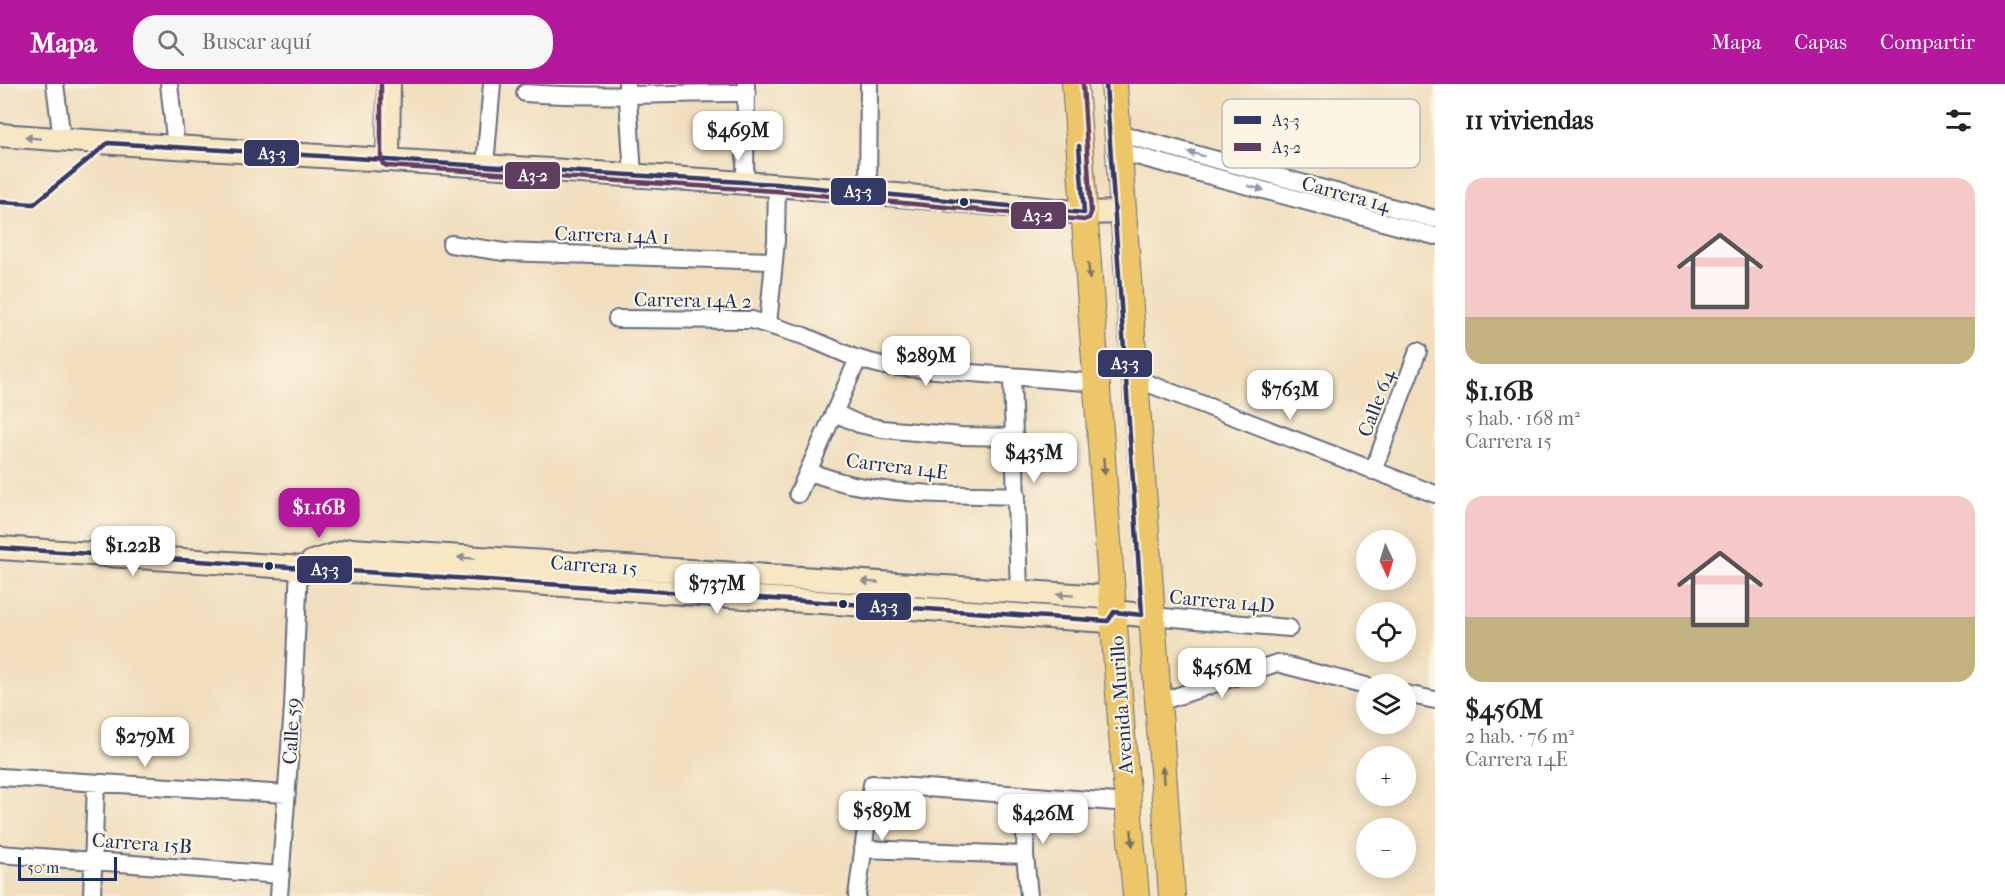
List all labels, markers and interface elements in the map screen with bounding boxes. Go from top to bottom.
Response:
search box [133,15,553,69]
text: Mapa [30,26,97,59]
icon: search [154,26,187,59]
text: Buscar aquí [202,29,311,55]
text: Mapa [1711,30,1761,54]
text: Capas [1794,30,1847,54]
text: Compartir [1880,30,1975,54]
legend [1222,99,1420,168]
icon: filters [1942,104,1975,137]
text: 11 viviendas [1465,105,1594,136]
pin: $469M [696,111,780,162]
text: A3-3 [1271,111,1300,130]
text: $469M [707,119,769,142]
one-way arrow [24,133,43,142]
text: A3-2 [1271,138,1301,157]
line badge: A3-3 [243,139,300,167]
text: A3-3 [257,144,286,164]
one-way arrow [1187,149,1205,158]
line badge: A3-2 [504,161,561,190]
text: A3-2 [517,166,548,186]
street label: Carrera 14 [1299,172,1394,218]
line badge: A3-3 [830,177,887,206]
text: A3-3 [843,182,872,202]
one-way arrow [1247,184,1265,193]
unlabelled marker [958,196,970,208]
line badge: A3-2 [1010,201,1067,230]
text: A3-2 [1022,206,1053,226]
icon: home [1666,217,1774,325]
street label: Carrera 14A 1 [554,222,670,249]
one-way arrow [1085,262,1094,281]
street label: Carrera 14A 2 [634,288,752,313]
pin: $289M [884,336,968,387]
text: $289M [896,344,956,367]
line badge: A3-3 [1097,349,1153,378]
text: A3-3 [1110,354,1139,374]
street label: Calle 64 [1353,365,1400,440]
pin: $763M [1248,370,1332,421]
text: $1.16B [1465,376,1534,407]
text: $763M [1261,378,1319,401]
text: 5 hab. · 168 m² [1465,407,1580,430]
text: Carrera 15 [1465,430,1552,453]
pin: $435M [992,433,1076,484]
text: $435M [1005,441,1063,464]
street label: Carrera 14E [845,449,949,484]
one-way arrow [1099,456,1108,475]
pin: $1.16B [270,488,368,539]
text: $1.16B [293,496,345,519]
pin: $1.22B [84,526,182,577]
north arrow [1356,530,1416,590]
map controls [1356,530,1416,878]
text: $1.22B [105,534,161,557]
icon: home [1666,535,1774,643]
street label: Carrera 15 [550,551,638,580]
one-way arrow [456,553,475,562]
line badge: A3-3 [296,555,353,584]
unlabelled marker [263,560,275,572]
text: A3-3 [310,560,339,580]
pin: $737M [675,564,759,615]
text: $737M [689,572,745,595]
one-way arrow [861,578,880,587]
street label: Carrera 14D [1168,585,1276,618]
one-way arrow [1055,590,1074,599]
line badge: A3-3 [855,592,912,621]
text: A3-3 [869,597,898,617]
unlabelled marker [837,598,849,610]
button: locate [1356,602,1416,662]
street label: Avenida Murillo [1105,635,1138,776]
pin: $456M [1180,648,1264,699]
text: $456M [1192,656,1252,679]
button: layers [1356,674,1416,734]
text: $456M [1465,694,1543,725]
street label: Calle 59 [278,697,305,765]
pin: $279M [103,717,187,768]
text: $279M [115,725,175,748]
text: 2 hab. · 76 m² [1465,725,1574,748]
button: + [1356,746,1416,806]
text: Carrera 14E [1465,748,1568,771]
one-way arrow [1158,765,1167,784]
pin: $589M [840,791,924,842]
pin: $426M [1001,794,1085,845]
text: $589M [853,799,911,822]
text: $426M [1012,802,1074,825]
button: − [1356,818,1416,878]
one-way arrow [1127,828,1137,847]
street label: Carrera 15B [91,829,193,858]
scale bar [18,854,117,882]
text: 50 m [27,858,59,877]

